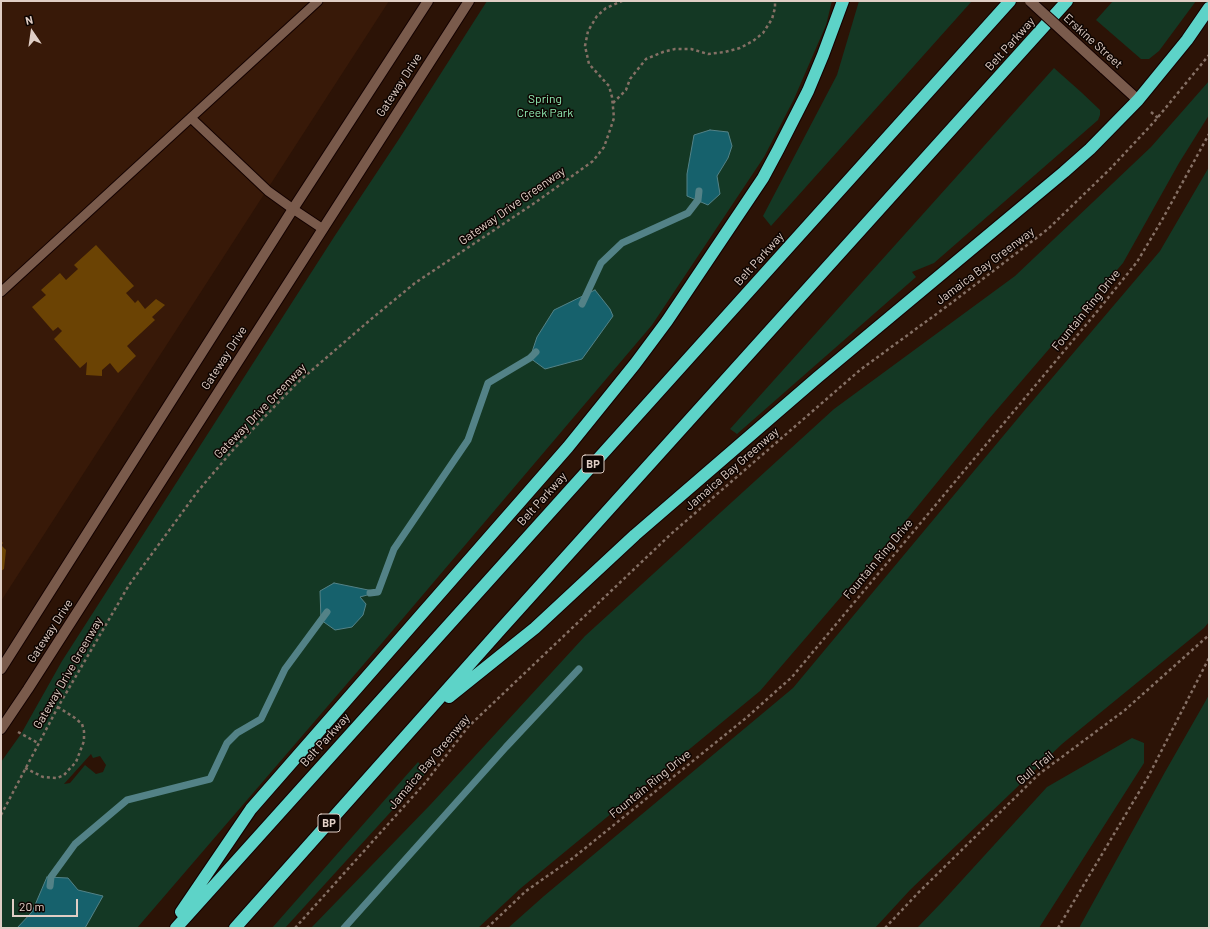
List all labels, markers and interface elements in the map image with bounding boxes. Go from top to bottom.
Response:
street label: Erskine Street [1061,11,1125,71]
north arrow [12,12,52,52]
text: N [24,13,34,27]
street label: Belt Parkway [982,14,1038,74]
street label: Gateway Drive [373,50,425,120]
park label: Spring Creek Park [517,92,573,120]
street label: Gateway Drive Greenway [456,164,568,248]
street label: Jamaica Bay Greenway [933,224,1037,308]
street label: Belt Parkway [731,229,787,289]
street label: Fountain Ring Drive [1049,266,1123,354]
street label: Gateway Drive [198,323,250,393]
street label: Gateway Drive Greenway [211,361,309,461]
street label: Jamaica Bay Greenway [682,424,782,514]
road number: BP [582,455,604,473]
street label: Belt Parkway [514,469,570,529]
street label: Fountain Ring Drive [840,516,916,602]
street label: Gateway Drive [24,596,76,666]
street label: Gateway Drive Greenway [30,615,106,731]
street label: Belt Parkway [297,710,353,770]
street label: Jamaica Bay Greenway [385,712,473,812]
street label: Fountain Ring Drive [606,747,694,821]
street label: Gull Trail [1013,748,1057,788]
road number: BP [318,814,340,832]
scale bar [14,891,80,917]
text: 20 m [19,899,45,913]

